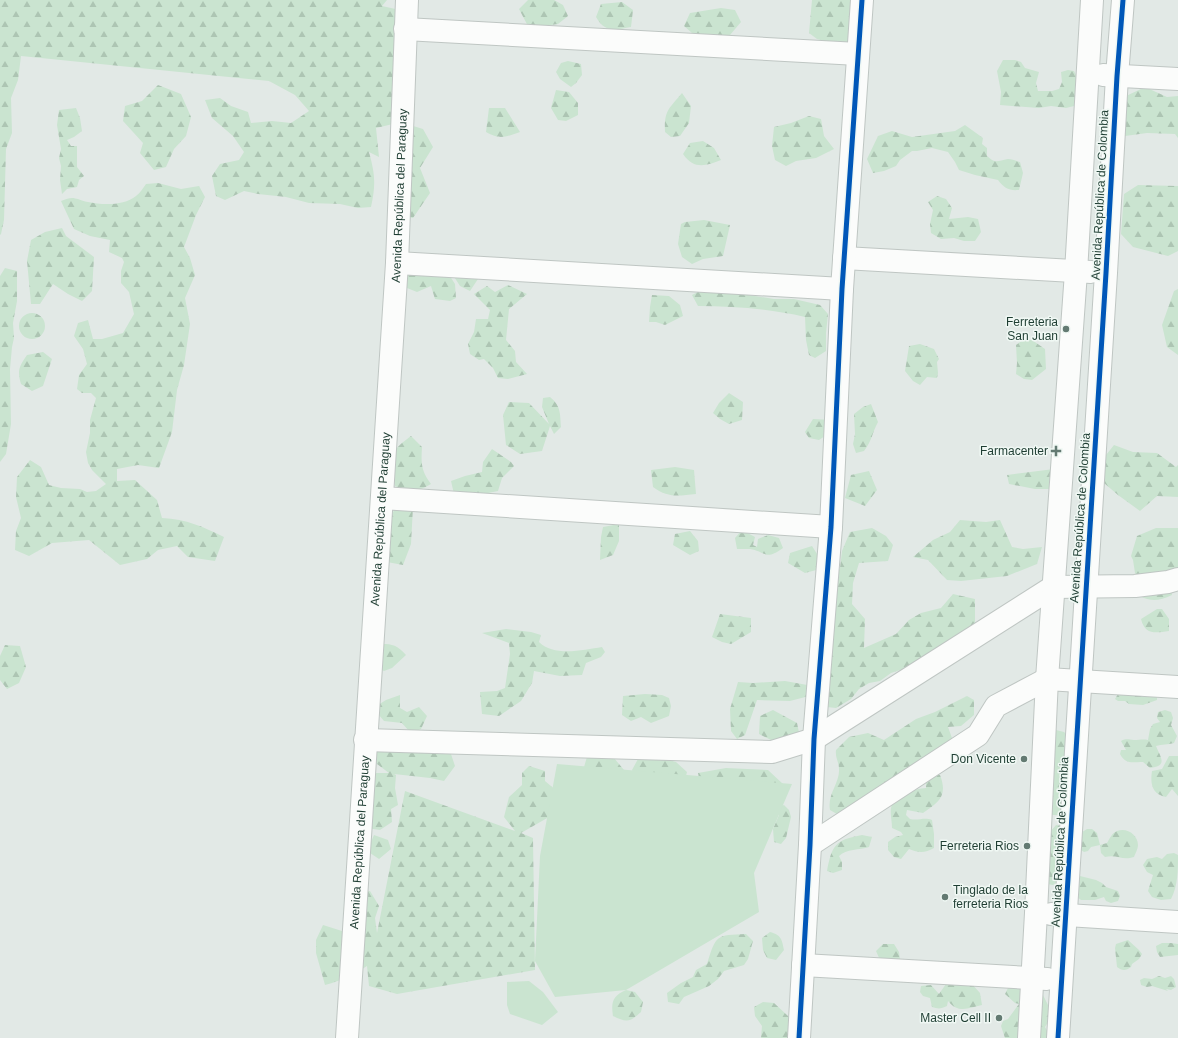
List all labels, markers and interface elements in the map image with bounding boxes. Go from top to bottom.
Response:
street label: Avenida República del Paraguay [389,108,410,283]
street label: Avenida República de Colombia [1089,109,1111,281]
place label: Ferreteria San Juan [1006,315,1058,343]
marker: Ferreteria San Juan [1061,324,1071,334]
street label: Avenida República del Paraguay [368,432,393,606]
street label: Avenida República de Colombia [1067,432,1093,604]
place label: Farmacenter [980,444,1048,458]
marker: Farmacenter [1051,446,1061,456]
place label: Don Vicente [951,752,1016,766]
marker: Don Vicente [1019,754,1029,764]
street label: Avenida República del Paraguay [347,755,372,930]
street label: Avenida República de Colombia [1049,756,1071,928]
place label: Ferreteria Rios [940,839,1019,853]
marker: Ferreteria Rios [1022,841,1032,851]
place label: Tinglado de la ferreteria Rios [953,883,1028,911]
marker: Tinglado de la ferreteria Rios [940,892,950,902]
place label: Master Cell II [920,1011,991,1025]
marker: Master Cell II [994,1013,1004,1023]

